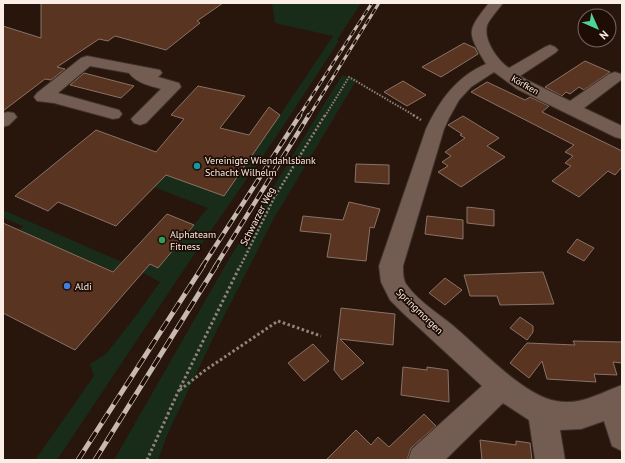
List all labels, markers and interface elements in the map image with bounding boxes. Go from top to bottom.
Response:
north arrow [577,8,617,48]
text: N [597,28,612,43]
street label: Körfken [510,73,541,97]
place label: Vereinigte Wiendahlsbank Schacht Wilhelm [204,154,316,179]
marker: Vereinigte Wiendahlsbank Schacht Wilhelm [192,161,202,171]
street label: Schwarzer Weg [237,185,278,248]
place label: Alphateam Fitness [170,228,216,253]
marker: Alphateam Fitness [157,235,167,245]
place label: Aldi [75,280,92,293]
marker: Aldi [62,281,72,291]
street label: Springmorgen [393,286,446,337]

